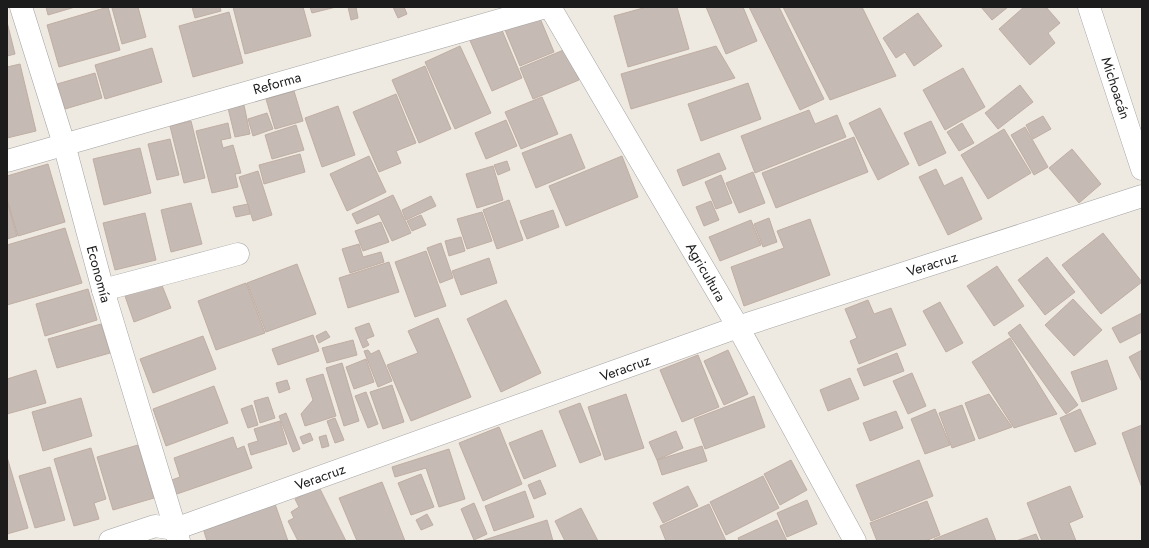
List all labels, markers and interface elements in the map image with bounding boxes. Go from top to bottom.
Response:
street label: Michoacán [1097,54,1135,122]
street label: Reforma [251,67,303,99]
street label: Agricultura [681,239,731,305]
street label: Economía [82,243,116,305]
street label: Veracruz [904,246,960,282]
street label: Veracruz [597,349,653,386]
street label: Veracruz [292,458,348,495]

